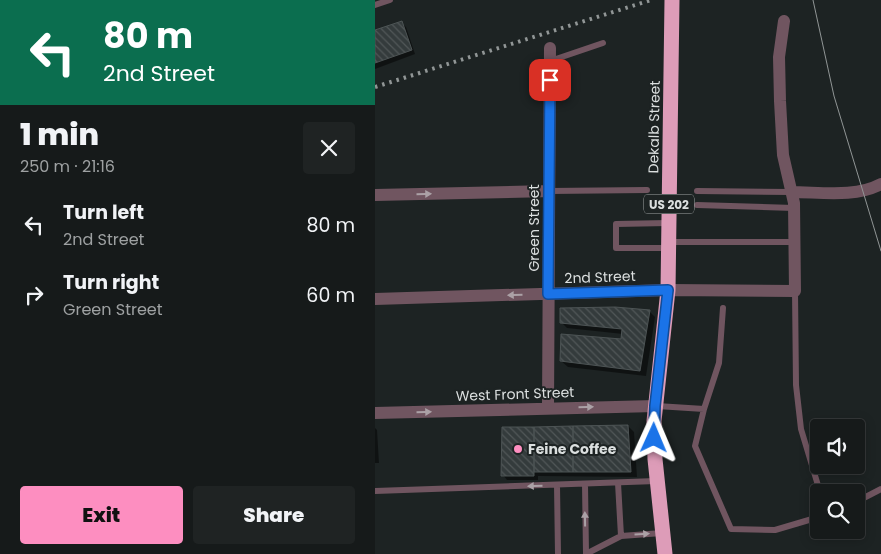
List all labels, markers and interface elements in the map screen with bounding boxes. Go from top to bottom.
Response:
text: 80 m [103,11,193,60]
icon: left [20,20,85,85]
text: 2nd Street [103,58,215,89]
pin [529,59,571,101]
icon: arrive [536,66,564,94]
street label: Dekalb Street [643,80,665,174]
text: 1 min [20,113,99,156]
button: close [303,122,355,174]
text: 250 m · 21:16 [20,155,115,178]
street label: Green Street [524,184,544,272]
one-way arrow [416,190,432,198]
road number: US 202 [644,194,694,213]
text: Turn left [63,199,144,226]
icon: left [20,211,48,239]
text: 80 m [306,212,355,239]
text: 2nd Street [63,228,144,251]
street label: 2nd Street [564,266,636,288]
text: Turn right [63,269,159,296]
icon: right [20,281,48,309]
text: 60 m [306,282,355,309]
one-way arrow [506,291,522,299]
text: Green Street [63,298,163,321]
street label: West Front Street [455,382,575,406]
one-way arrow [578,403,594,411]
one-way arrow [416,407,432,415]
position arrow [627,411,679,463]
map controls [810,419,865,539]
button: sound [810,419,865,474]
place label: Feine Coffee [528,439,617,459]
marker: Feine Coffee [512,443,524,455]
one-way arrow [526,482,542,490]
button: search [810,484,865,539]
button: Exit [20,486,183,544]
button: Share [193,486,355,544]
one-way arrow [581,511,589,527]
one-way arrow [634,530,650,538]

